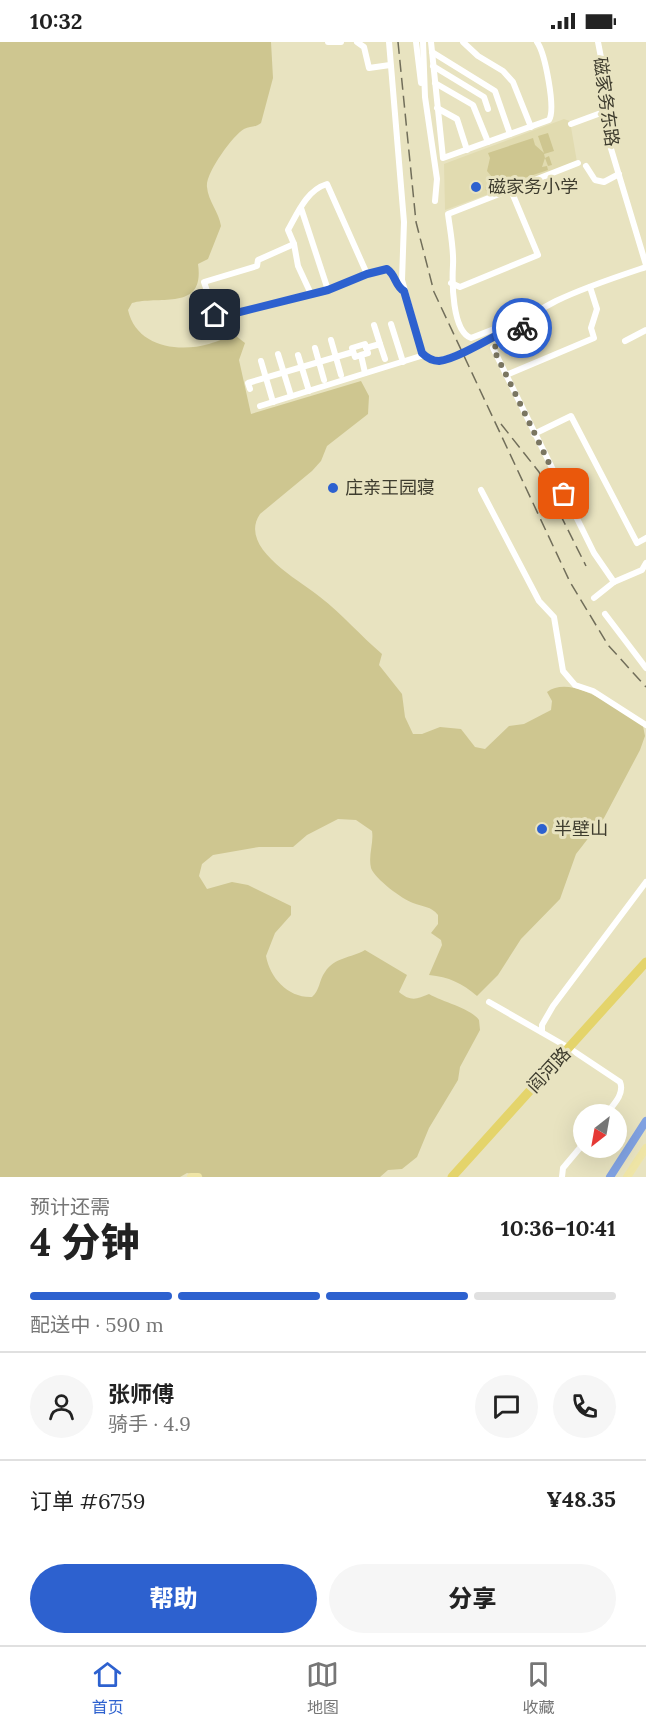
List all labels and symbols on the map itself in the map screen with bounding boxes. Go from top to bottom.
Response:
street label: 磁家务东路 [589,56,624,148]
place label: 磁家务小学 [488,175,578,198]
marker: 磁家务小学 [469,180,483,194]
pin [189,289,240,340]
courier [492,298,552,358]
pin [538,468,589,519]
place label: 庄亲王园寝 [345,476,435,499]
marker: 庄亲王园寝 [326,481,340,495]
place label: 半壁山 [554,817,608,840]
marker: 半壁山 [535,822,549,836]
street label: 阎河路 [522,1042,575,1097]
north arrow [573,1104,627,1158]

